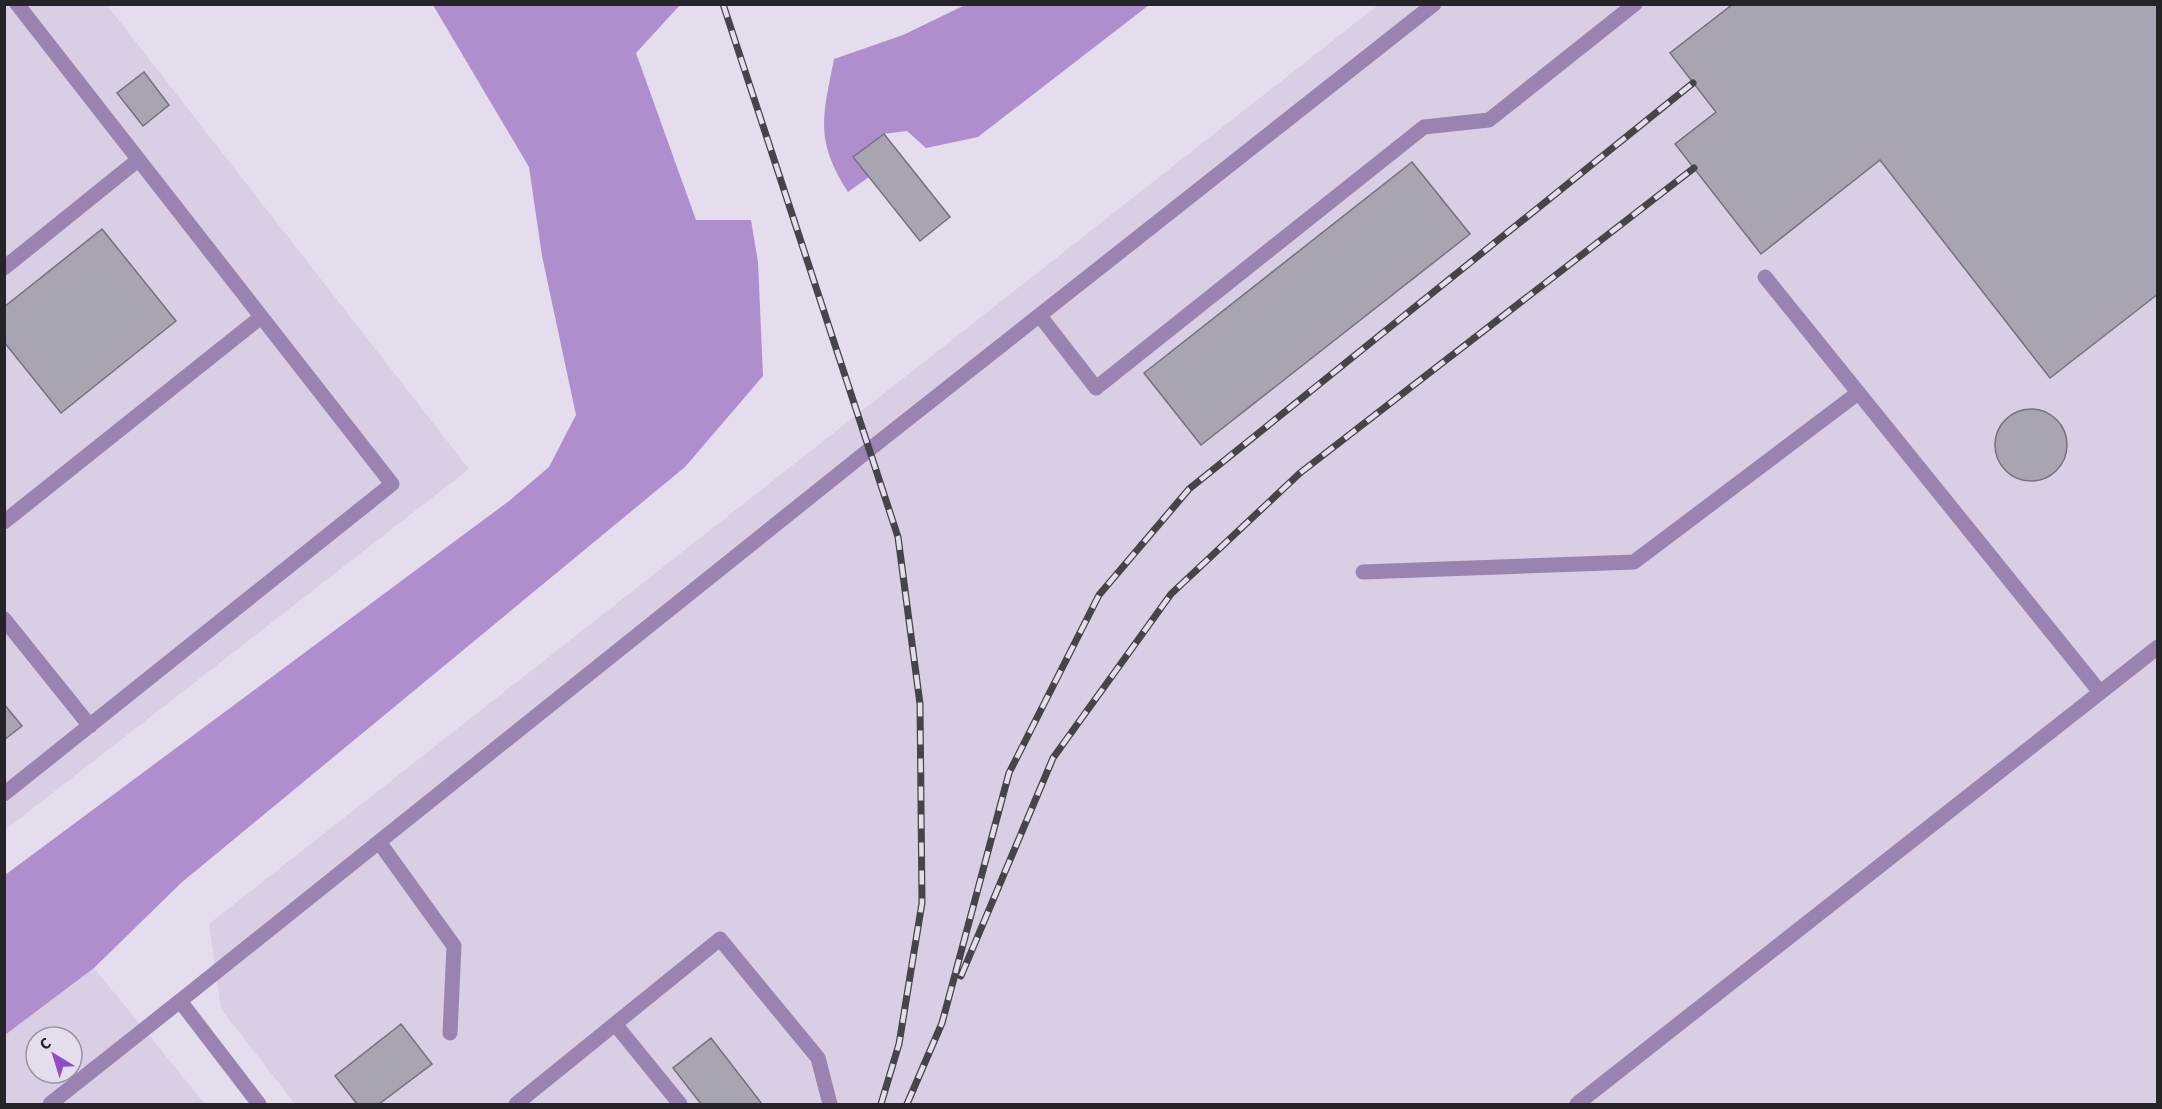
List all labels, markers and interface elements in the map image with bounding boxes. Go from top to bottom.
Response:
north arrow [24,1025,84,1085]
text: С [35,1032,56,1056]

